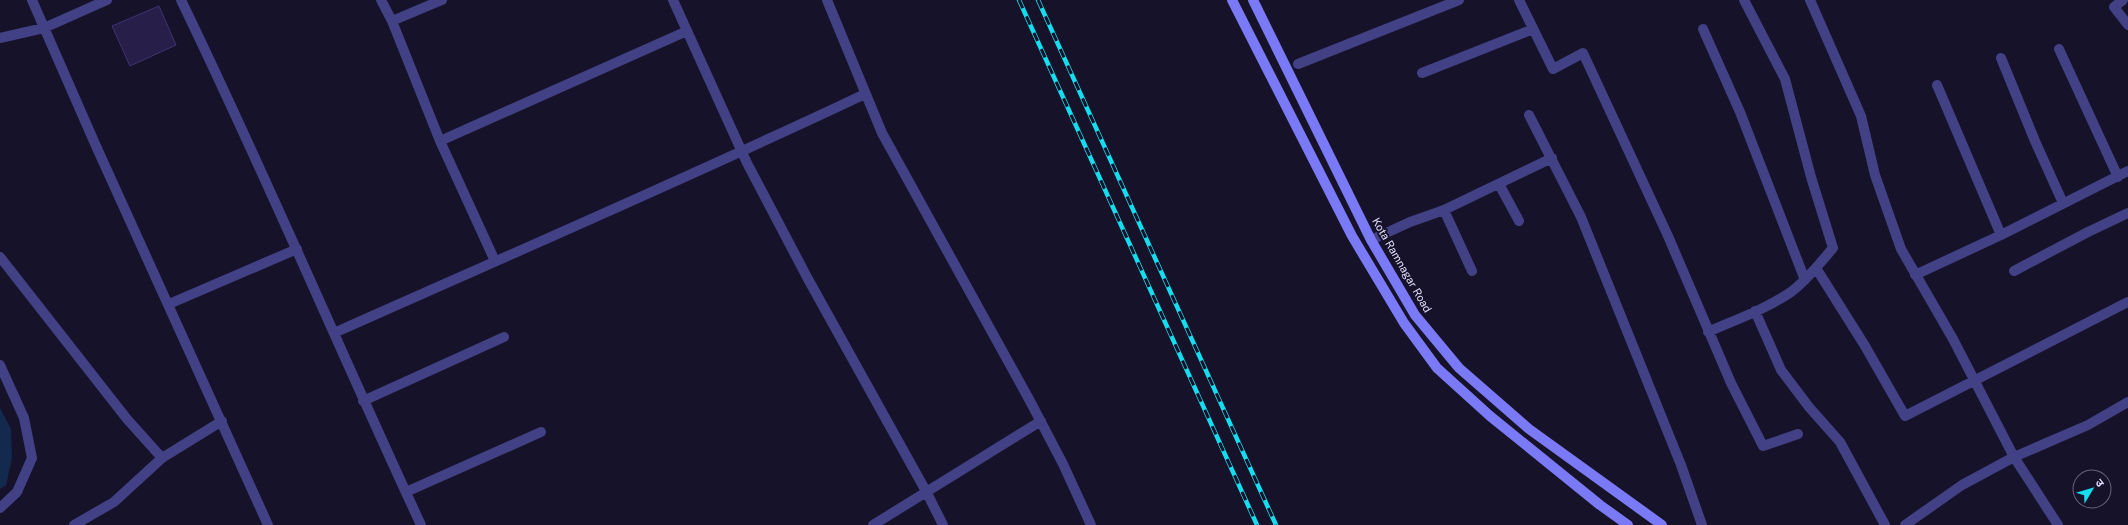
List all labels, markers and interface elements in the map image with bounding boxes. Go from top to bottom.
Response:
street label: Kota Ramnagar Road [1370,216,1434,314]
north arrow [2072,469,2112,509]
text: उ [2093,477,2107,490]

